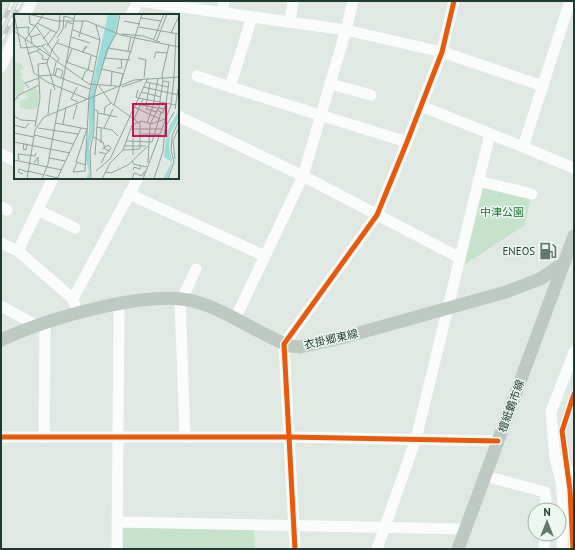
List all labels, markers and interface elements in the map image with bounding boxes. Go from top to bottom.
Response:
inset map [14,14,179,179]
park label: 中津公園 [480,205,524,219]
fuel station icon: ENEOS [538,241,558,261]
place label: ENEOS [502,244,535,258]
street label: 衣掛郷東線 [303,326,359,352]
street label: 檀紙鶴市線 [495,378,527,434]
north arrow [527,502,567,542]
text: N [543,505,551,519]

